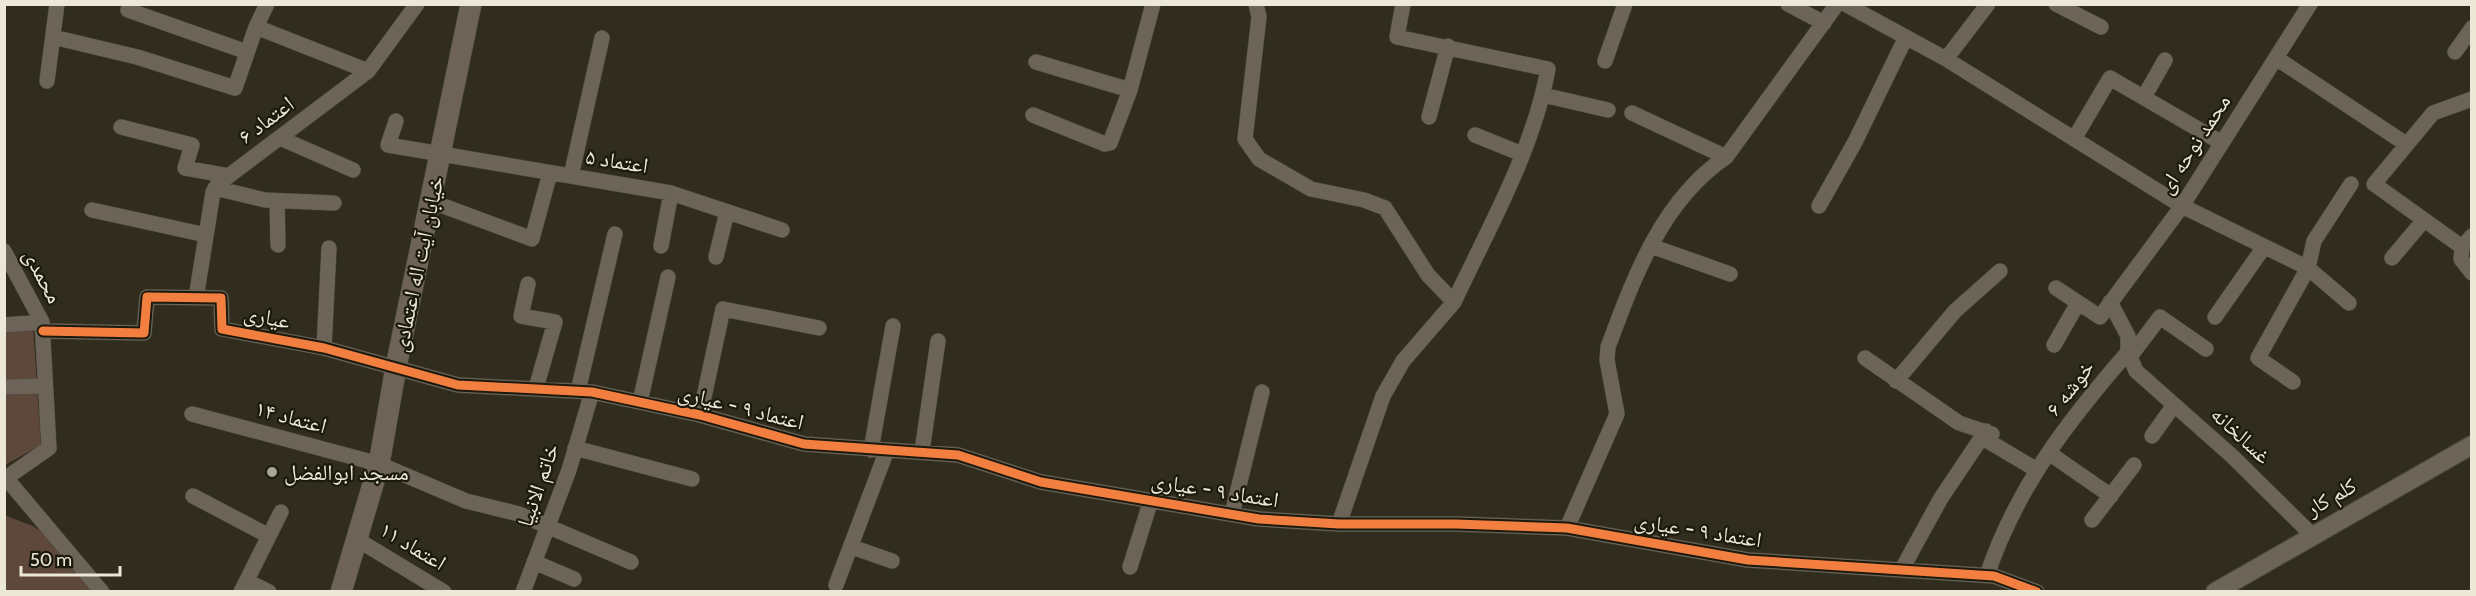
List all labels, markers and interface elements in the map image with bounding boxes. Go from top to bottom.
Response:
street label: محمد نوحه ای [2152,89,2236,199]
street label: اعتماد ۶ [233,90,299,150]
street label: اعتماد ۵ [584,143,650,179]
street label: خیابان آیت اله اعتمادی [386,174,450,354]
street label: محمدی [18,244,68,308]
street label: عیاری [242,299,292,335]
street label: خوشه ۶ [2040,355,2100,421]
street label: اعتماد ۹ - عیاری [675,378,807,436]
street label: اعتماد ۱۴ [252,395,330,439]
street label: غسالخانه [2205,401,2277,469]
street label: خاتم الانبیا [511,440,566,531]
place label: مسجد ابوالفضل [284,459,409,486]
marker: مسجد ابوالفضل [265,465,279,479]
street label: اعتماد ۹ - عیاری [1149,467,1281,513]
street label: کلم کار [2300,472,2362,524]
street label: اعتماد ۹ - عیاری [1632,507,1764,553]
street label: اعتماد ۱۱ [375,516,451,576]
scale bar [21,539,120,577]
text: 50 m [30,549,72,571]

